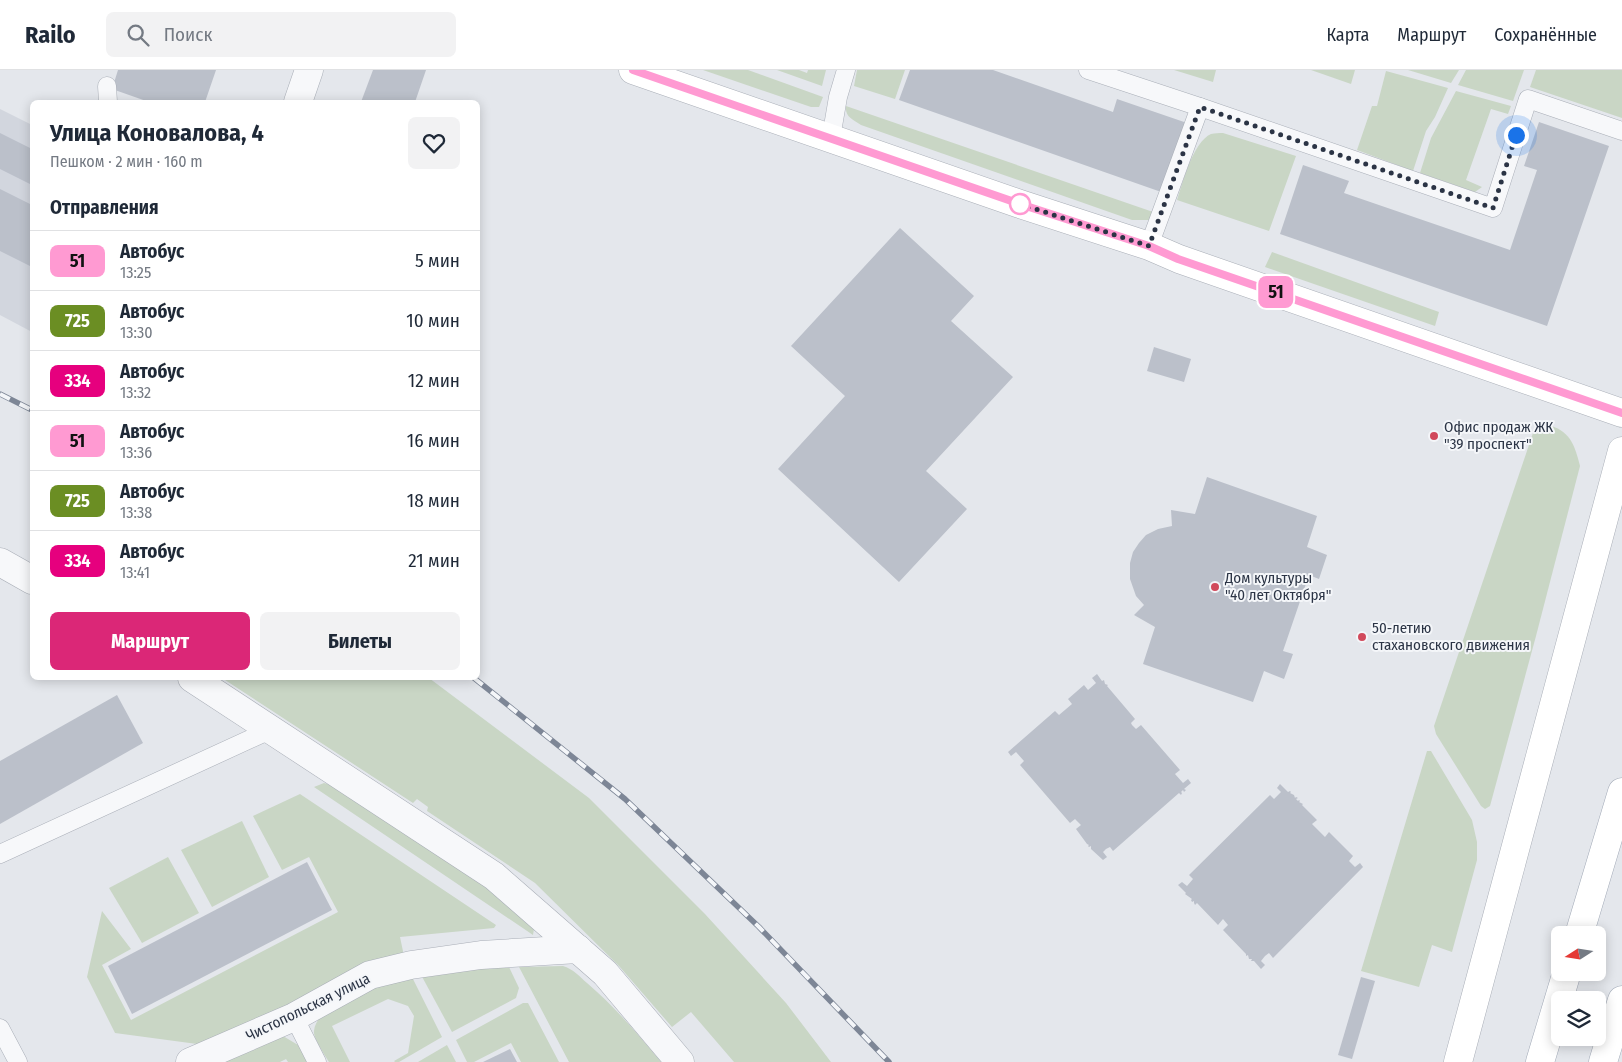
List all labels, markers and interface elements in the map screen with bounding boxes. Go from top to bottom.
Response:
search box [106,12,456,57]
text: Railo [25,21,76,49]
icon: search [124,21,152,49]
text: Поиск [164,23,212,46]
text: Карта [1326,24,1369,46]
text: Маршрут [1397,24,1466,46]
text: Сохранённые [1494,24,1597,46]
button: heart [408,117,460,169]
text: Улица Коновалова, 4 [50,119,264,147]
your location [1504,123,1529,148]
text: Пешком · 2 мин · 160 m [50,152,203,171]
unlabelled marker [1009,193,1031,215]
text: Отправления [50,196,159,219]
text: Автобус [120,240,184,263]
text: 5 мин [415,249,460,272]
text: 51 [70,250,85,272]
text: 13:25 [120,263,151,282]
line badge: 51 [1254,276,1298,308]
text: 51 [1268,281,1284,303]
text: Автобус [120,300,184,323]
text: 10 мин [406,309,460,332]
text: 725 [65,310,90,332]
text: 13:30 [120,323,153,342]
text: Автобус [120,360,184,383]
text: 12 мин [408,369,460,392]
text: 334 [64,370,91,392]
text: 13:32 [120,383,151,402]
place label: Офис продаж ЖК "39 проспект" [1444,418,1553,453]
text: Автобус [120,420,184,443]
text: 16 мин [407,429,460,452]
text: 51 [70,430,85,452]
marker: Офис продаж ЖК "39 проспект" [1428,430,1440,442]
text: 13:36 [120,443,152,462]
text: Автобус [120,480,184,503]
text: 18 мин [407,489,460,512]
text: 725 [65,490,90,512]
text: 13:38 [120,503,152,522]
text: Автобус [120,540,184,563]
text: 21 мин [408,549,460,572]
text: 334 [64,550,91,572]
text: 13:41 [120,563,150,582]
place label: Дом культуры "40 лет Октября" [1224,569,1331,604]
marker: Дом культуры "40 лет Октября" [1209,581,1221,593]
button: Маршрут [50,612,250,670]
button: Билеты [260,612,460,670]
place label: 50-летию стахановского движения [1372,619,1530,654]
marker: 50-летию стахановского движения [1356,631,1368,643]
north arrow [1551,926,1606,981]
map controls [1551,926,1606,1046]
street label: Чистопольская улица [243,969,373,1045]
button: layers [1551,991,1606,1046]

